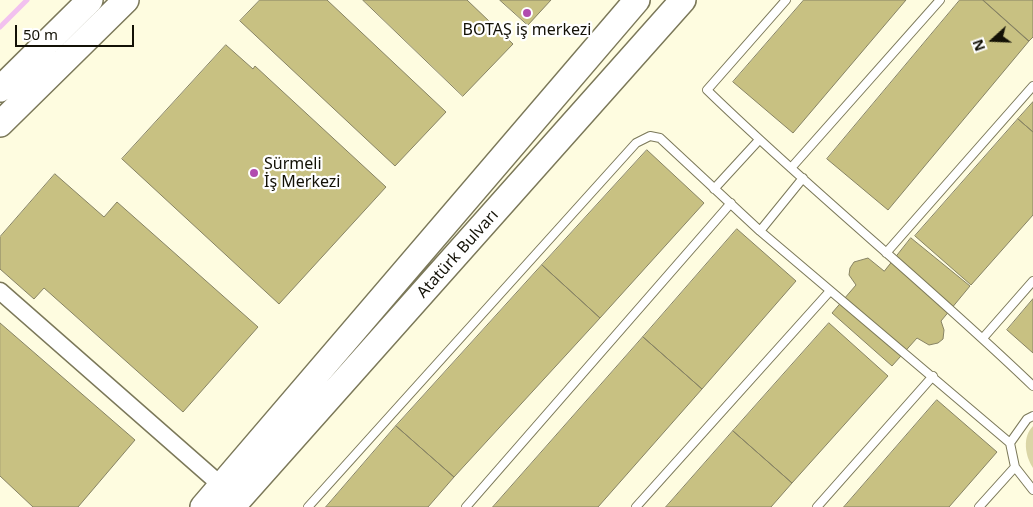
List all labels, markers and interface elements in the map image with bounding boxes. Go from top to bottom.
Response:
marker: BOTAŞ iş merkezi [521,7,533,19]
scale bar [18,15,136,47]
north arrow [968,15,1018,65]
place label: BOTAŞ iş merkezi [463,20,591,40]
text: 50 m [23,24,58,44]
text: N [968,37,989,54]
place label: Sürmeli İş Merkezi [264,154,340,192]
marker: Sürmeli İş Merkezi [248,167,260,179]
street label: Atatürk Bulvarı [413,206,503,302]

